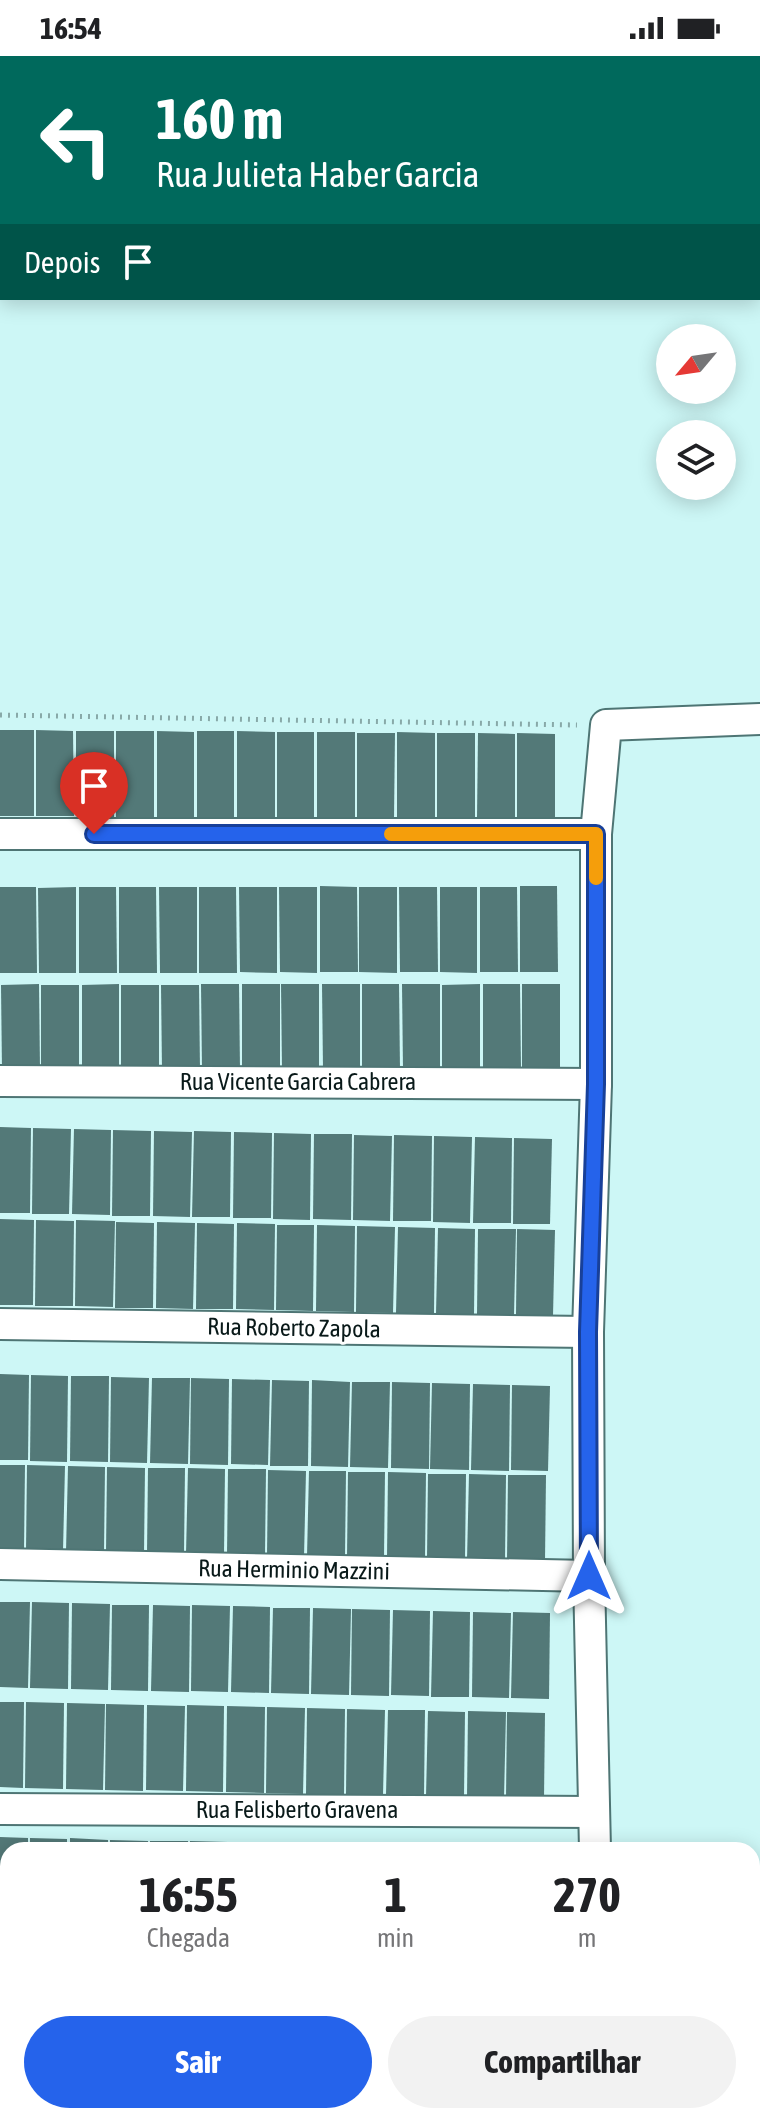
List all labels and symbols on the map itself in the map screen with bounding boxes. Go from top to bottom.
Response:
north arrow [656,324,736,404]
pin [60,752,128,834]
street label: Rua Vicente Garcia Cabrera [180,1068,416,1095]
street label: Rua Roberto Zapola [207,1312,381,1343]
position arrow [547,1534,631,1618]
street label: Rua Herminio Mazzini [198,1554,390,1585]
street label: Rua Felisberto Gravena [196,1796,398,1823]

